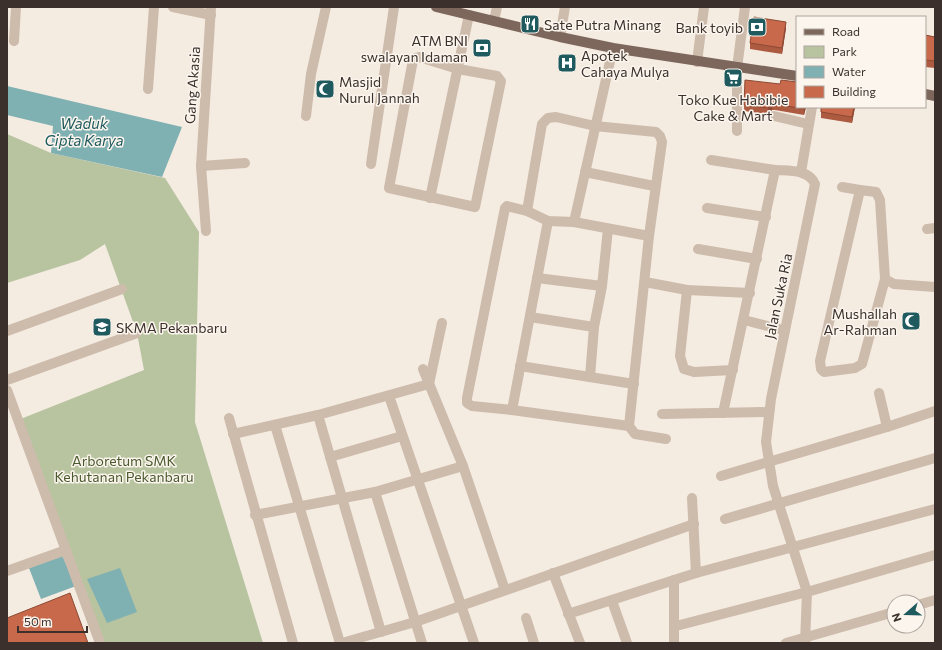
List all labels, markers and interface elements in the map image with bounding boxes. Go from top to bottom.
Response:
restaurant icon: Sate Putra Minang [519,13,541,35]
place label: Sate Putra Minang [544,16,661,33]
bank icon: Bank toyib [746,16,768,38]
legend [796,16,926,108]
place label: Bank toyib [675,19,743,36]
text: Road [832,24,860,38]
place label: ATM BNI swalayan Idaman [361,32,468,65]
bank icon: ATM BNI swalayan Idaman [471,37,493,59]
text: Park [832,44,858,58]
street label: Gang Akasia [181,46,203,124]
place label: Apotek Cahaya Mulya [581,47,669,80]
hospital icon: Apotek Cahaya Mulya [556,52,578,74]
text: Water [832,64,866,78]
supermarket icon: Toko Kue Habibie Cake & Mart [722,67,744,89]
place label: Masjid Nurul Jannah [339,73,420,106]
mosque icon: Masjid Nurul Jannah [314,78,336,100]
text: Building [832,84,876,98]
place label: Toko Kue Habibie Cake & Mart [678,91,788,124]
water label: Waduk Cipta Karya [45,114,124,149]
street label: Jalan Suka Ria [761,252,795,340]
place label: Mushallah Ar-Rahman [824,305,897,338]
mosque icon: Mushallah Ar-Rahman [900,310,922,332]
school or university icon: SKMA Pekanbaru [91,316,113,338]
place label: SKMA Pekanbaru [116,319,227,336]
park label: Arboretum SMK Kehutanan Pekanbaru [54,452,194,485]
north arrow [886,594,926,634]
scale bar [18,608,87,634]
text: N [889,611,904,624]
text: 50 m [24,614,52,628]

